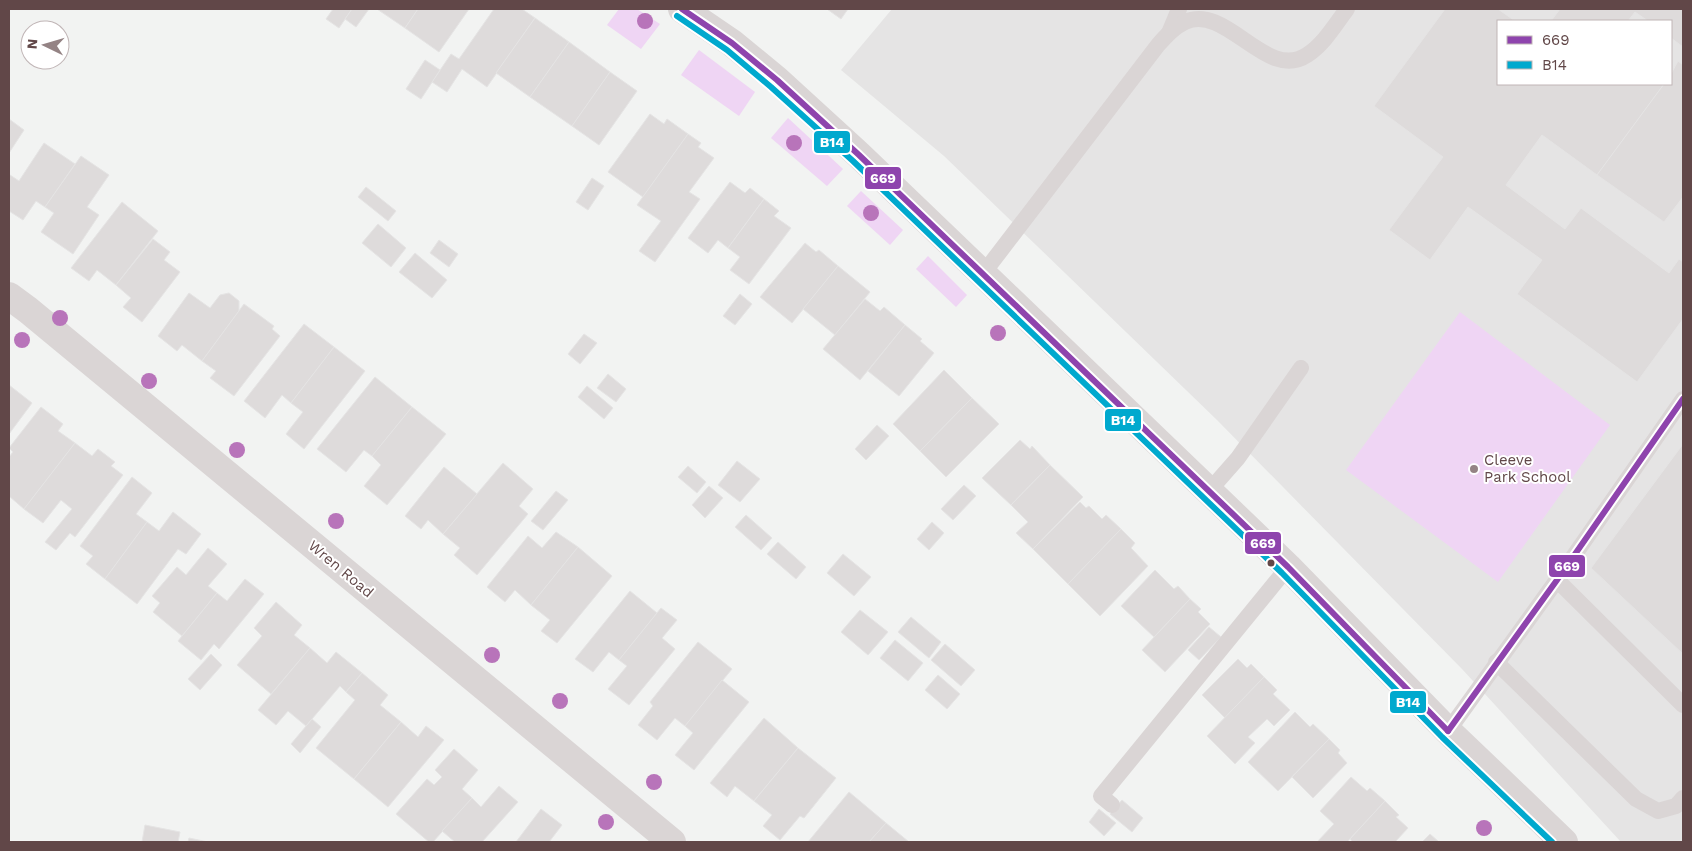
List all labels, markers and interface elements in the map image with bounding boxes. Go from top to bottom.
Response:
north arrow [20,20,70,70]
legend [1497,20,1672,85]
text: 669 [1542,31,1570,49]
text: N [24,38,40,50]
text: B14 [1542,56,1567,74]
line badge: B14 [813,130,851,154]
text: B14 [820,134,844,150]
line badge: 669 [864,166,902,190]
text: 669 [870,170,896,186]
line badge: B14 [1104,408,1142,432]
text: B14 [1111,412,1135,428]
place label: Cleeve Park School [1484,451,1571,486]
marker: Cleeve Park School [1468,463,1480,475]
line badge: 669 [1244,531,1282,555]
text: 669 [1250,535,1276,551]
street label: Wren Road [305,537,377,601]
line badge: 669 [1548,554,1586,578]
unlabelled marker [1266,558,1276,568]
text: 669 [1554,558,1580,574]
line badge: B14 [1389,690,1427,714]
text: B14 [1396,694,1420,710]

